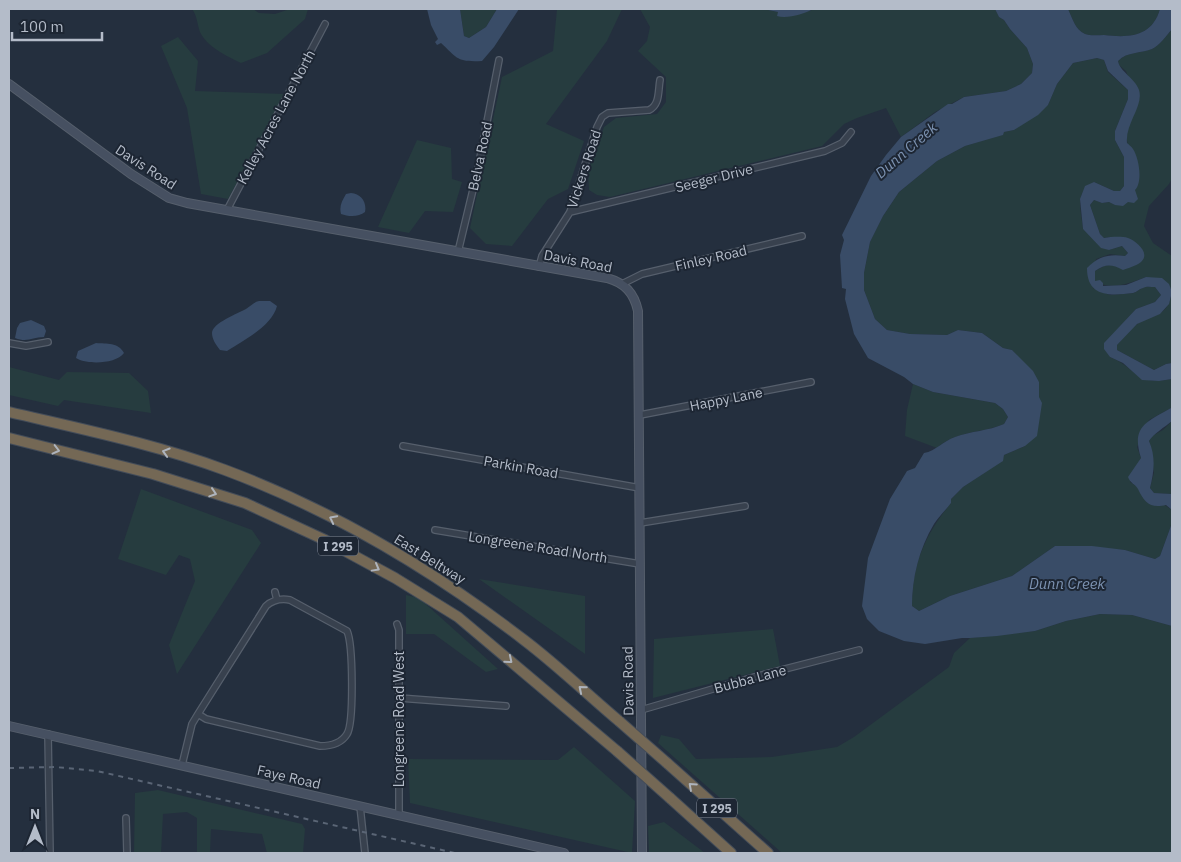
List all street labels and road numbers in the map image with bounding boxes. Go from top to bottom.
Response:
street label: Kelley Acres Lane North [233,47,319,187]
street label: Belva Road [464,120,496,192]
street label: Vickers Road [563,128,605,210]
street label: Davis Road [112,141,180,193]
street label: Seeger Drive [673,160,755,196]
street label: Finley Road [673,241,749,275]
street label: Davis Road [542,246,614,276]
street label: Happy Lane [688,383,764,415]
street label: Parkin Road [482,452,560,482]
street label: Longreene Road North [467,527,609,567]
street label: East Beltway [391,530,469,588]
road number: I 295 [318,536,358,556]
street label: Davis Road [618,646,638,716]
street label: Longreene Road West [390,651,408,787]
street label: Bubba Lane [712,661,788,697]
street label: Faye Road [255,761,323,793]
road number: I 295 [697,798,737,818]

